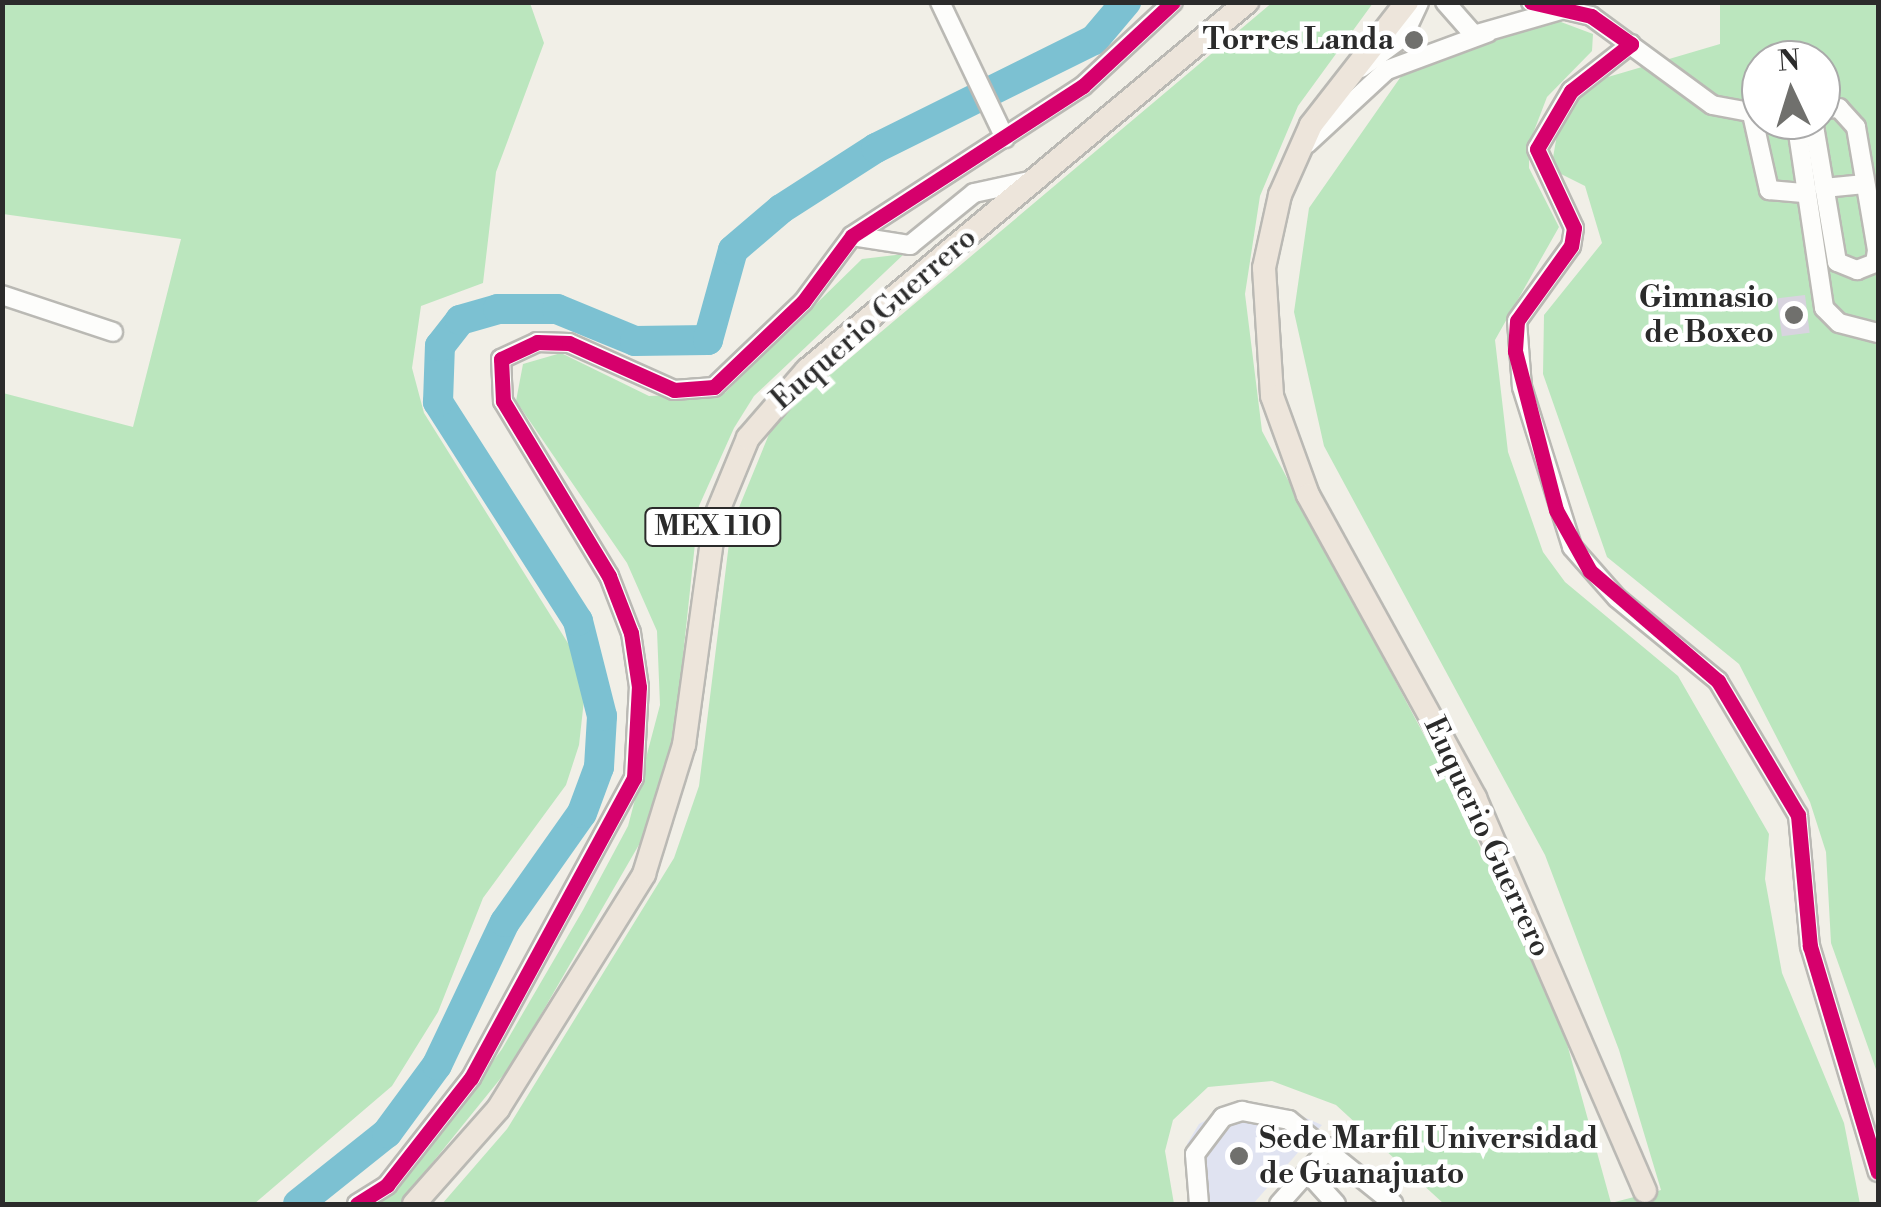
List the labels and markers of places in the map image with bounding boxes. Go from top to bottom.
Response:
place label: Torres Landa [1203,22,1394,58]
marker: Torres Landa [1403,29,1425,51]
place label: Gimnasio de Boxeo [1639,280,1774,350]
marker: Gimnasio de Boxeo [1783,304,1805,326]
place label: Sede Marfil Universidad de Guanajuato [1259,1121,1598,1192]
marker: Sede Marfil Universidad de Guanajuato [1228,1145,1250,1167]

